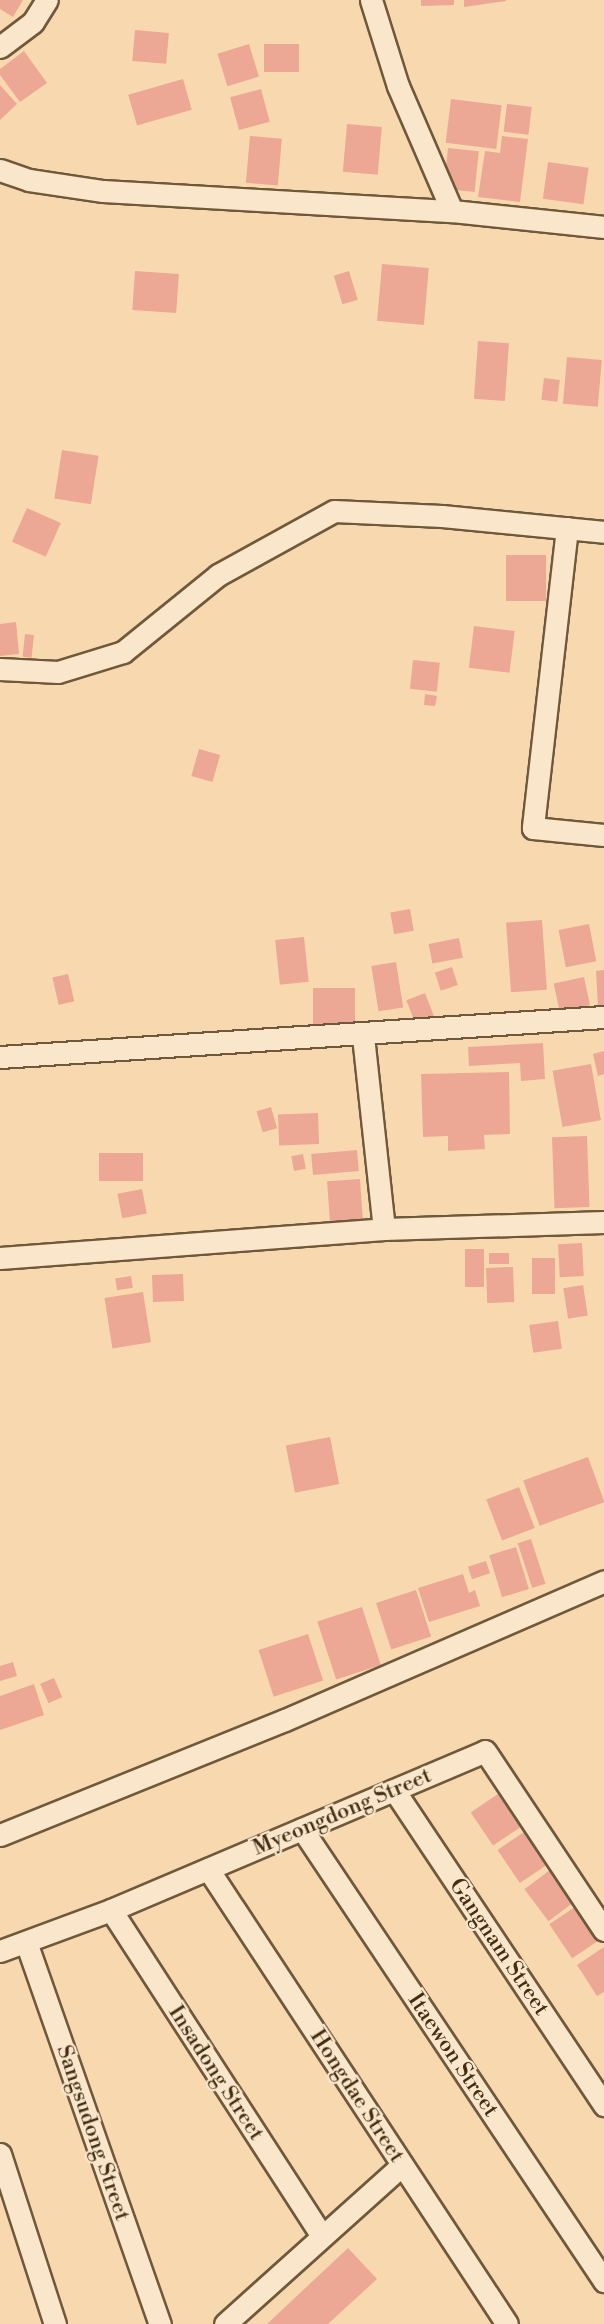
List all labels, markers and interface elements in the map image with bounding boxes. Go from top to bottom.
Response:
street label: Myeongdong Street [249,1762,435,1862]
street label: Gangnam Street [443,1873,555,2021]
street label: Itaewon Street [402,1988,504,2122]
street label: Insadong Street [162,2000,270,2146]
street label: Hongdae Street [304,2024,410,2168]
street label: Sangsudong Street [51,2042,135,2224]

